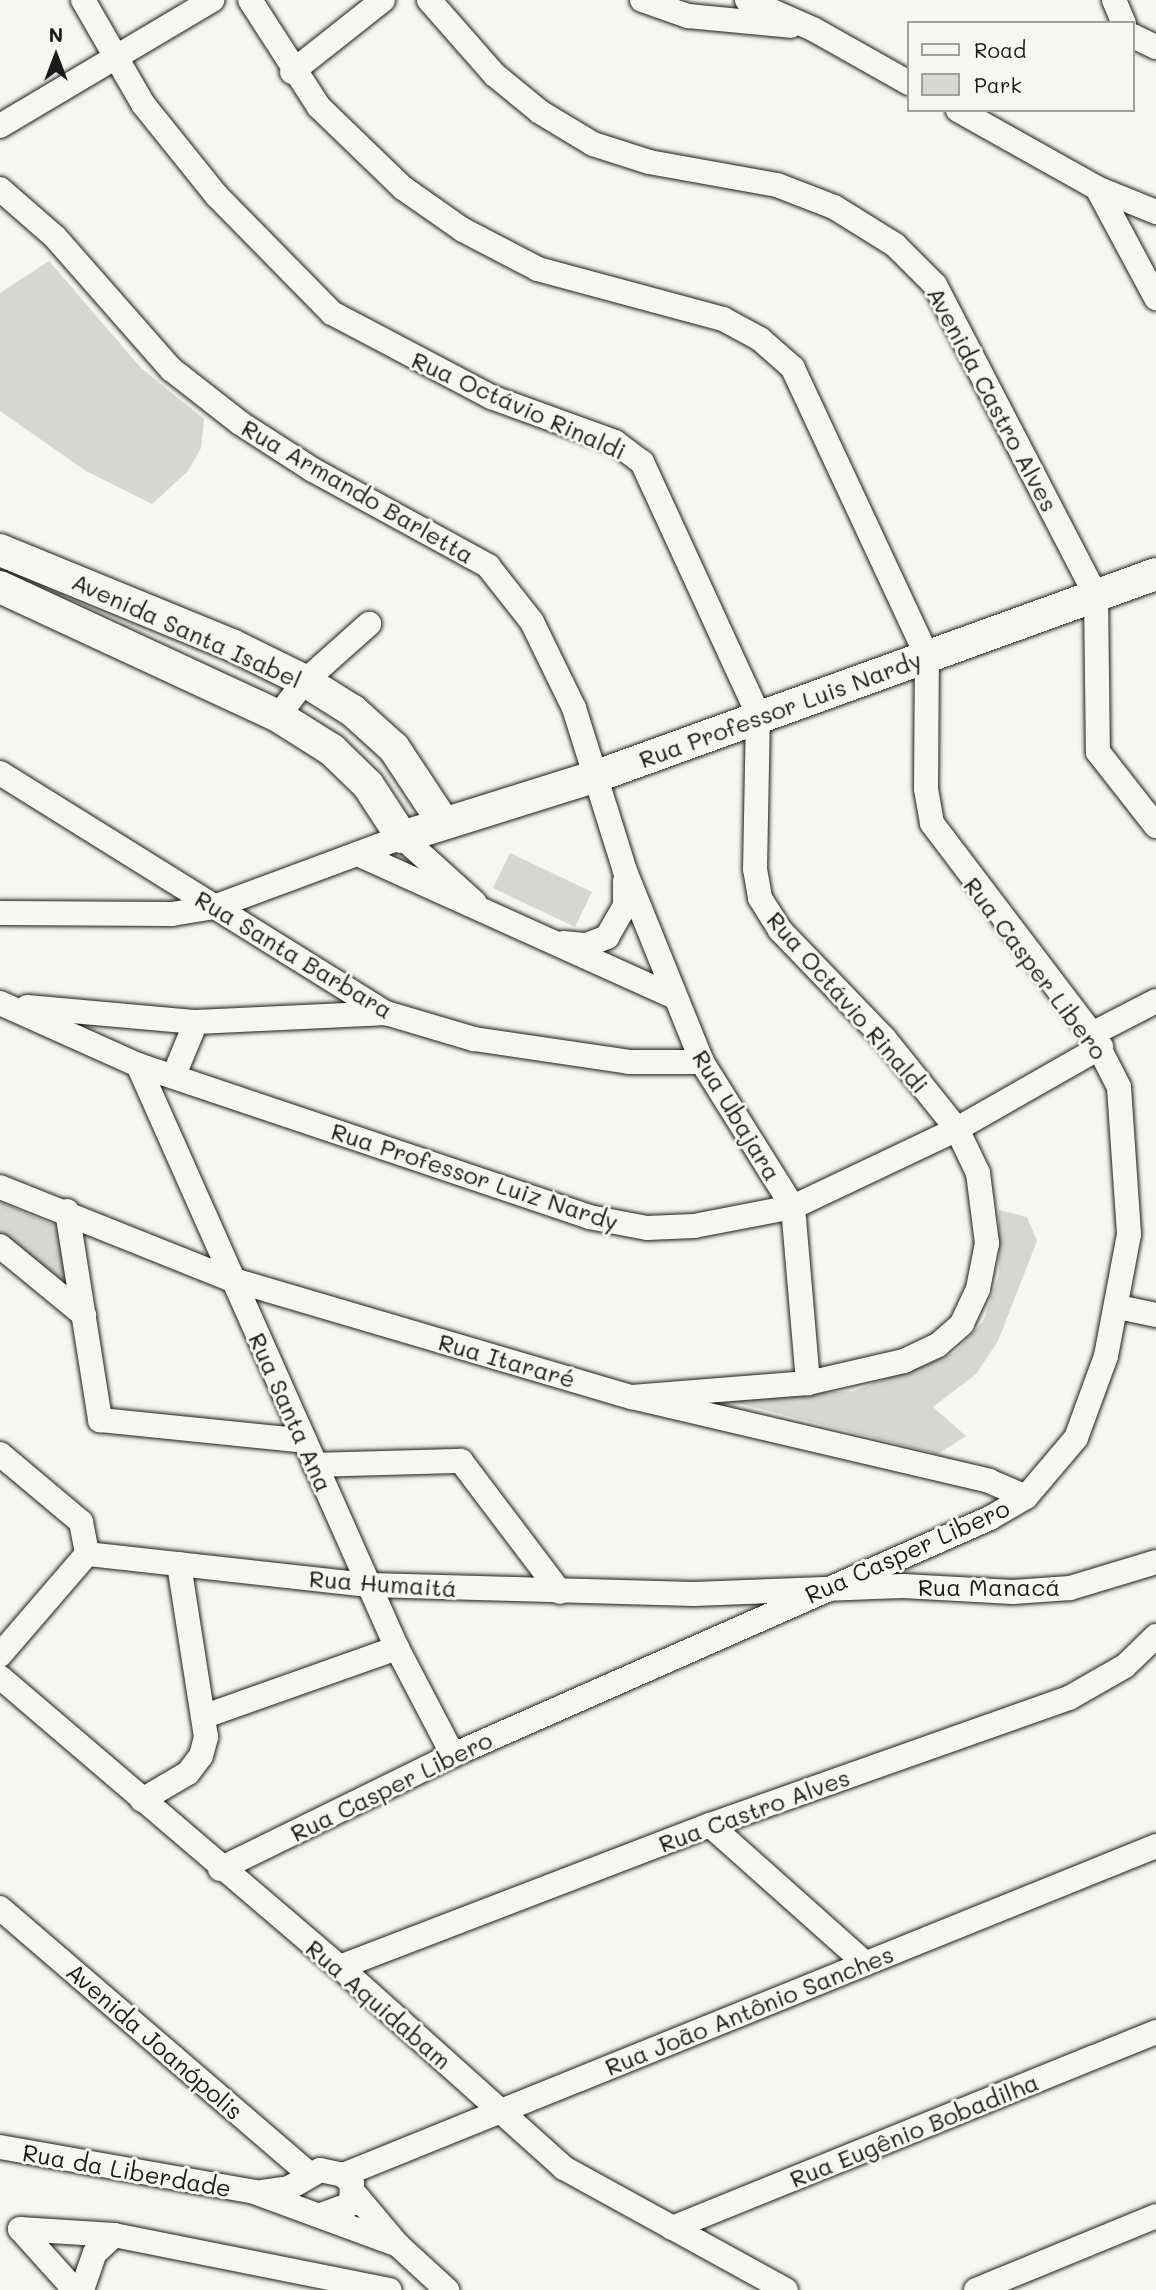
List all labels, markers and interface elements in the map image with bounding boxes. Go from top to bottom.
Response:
north arrow [21,21,91,91]
legend [908,21,1135,112]
text: N [49,22,63,47]
text: Road [974,36,1026,63]
text: Park [974,71,1022,98]
street label: Avenida Castro Alves [922,282,1064,516]
street label: Rua Octávio Rinaldi [407,345,631,465]
street label: Rua Armando Barletta [237,413,479,569]
street label: Avenida Santa Isabel [68,566,306,694]
street label: Rua Professor Luis Nardy [635,644,925,774]
street label: Rua Casper Libero [958,871,1114,1065]
street label: Rua Santa Barbara [190,884,398,1024]
street label: Rua Octávio Rinaldi [761,905,935,1099]
street label: Rua Ubajara [687,1044,787,1186]
street label: Rua Professor Luiz Nardy [328,1116,622,1236]
street label: Rua Itararé [435,1327,579,1393]
street label: Rua Santa Ana [243,1328,339,1496]
street label: Rua Casper Libero [800,1493,1014,1609]
street label: Rua Humaitá [308,1563,458,1603]
street label: Rua Manacá [918,1573,1060,1601]
street label: Rua Casper Libero [286,1725,496,1847]
street label: Rua Castro Alves [655,1762,853,1858]
street label: Rua Aquidabam [300,1933,458,2075]
street label: Rua João Antônio Sanches [601,1939,897,2081]
street label: Avenida Joanópolis [61,1957,249,2125]
street label: Rua Eugênio Bobadilha [785,2067,1043,2193]
street label: Rua da Liberdade [20,2137,234,2203]

